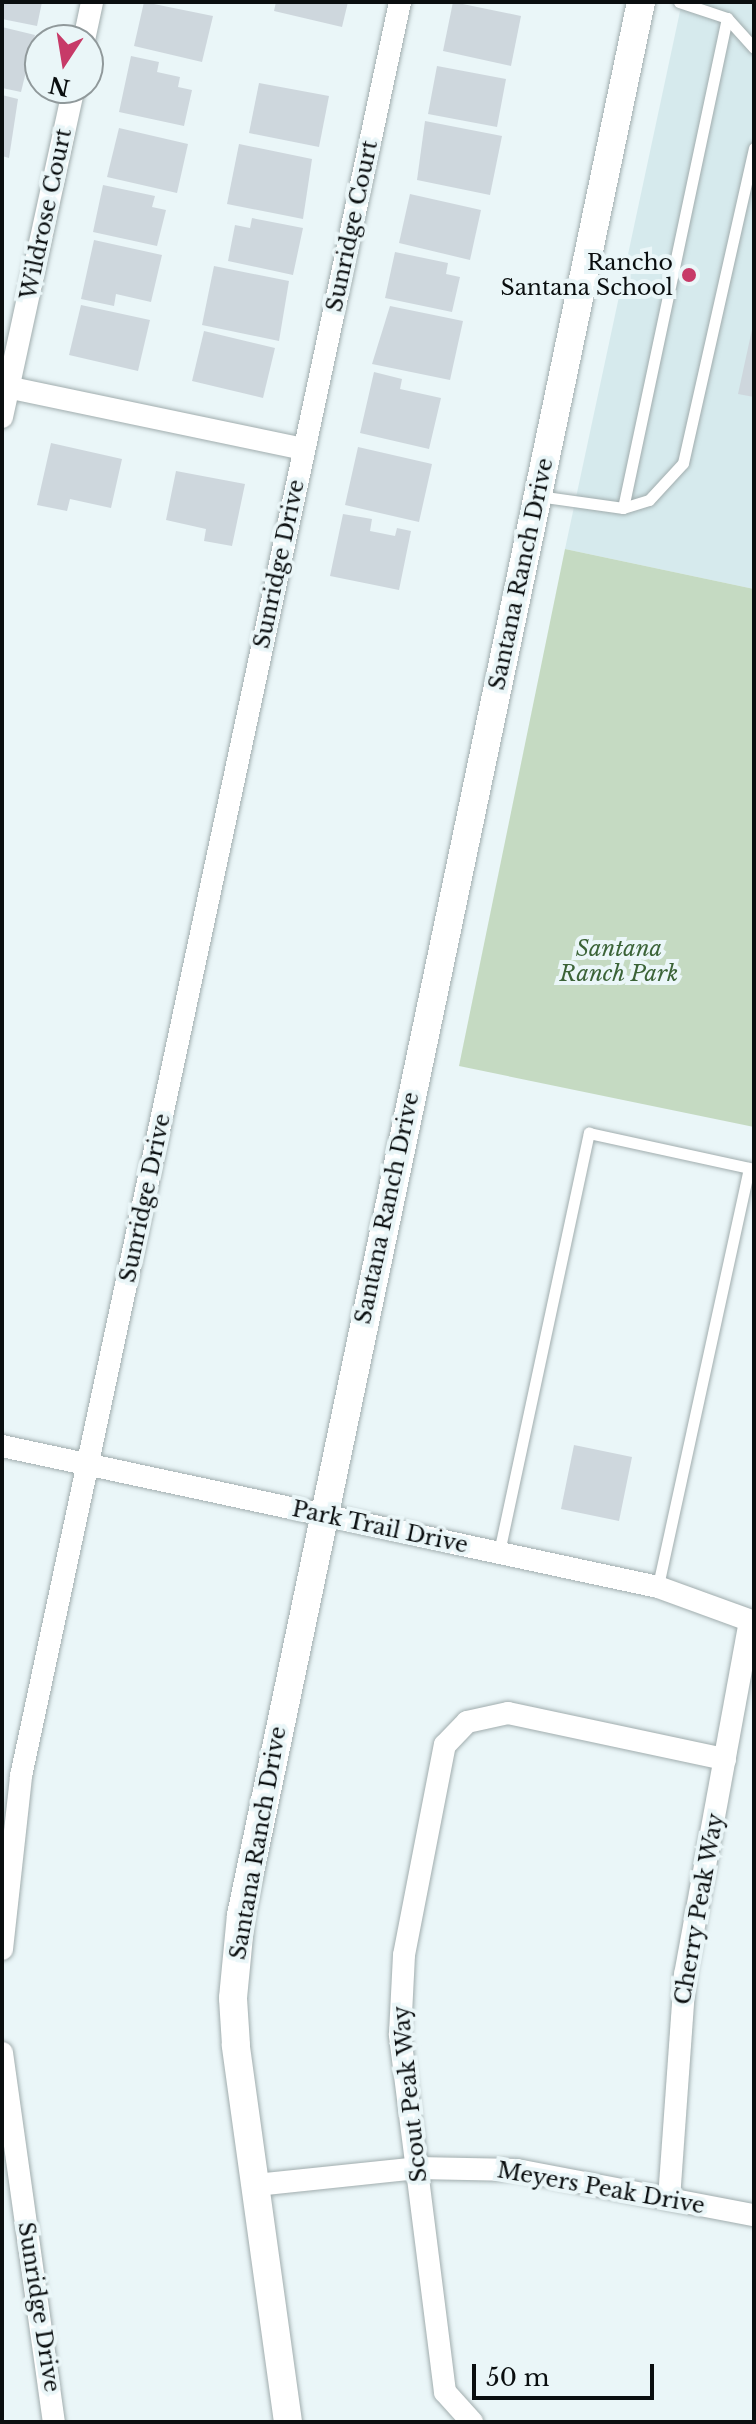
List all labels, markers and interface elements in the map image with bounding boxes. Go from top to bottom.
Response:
north arrow [24,24,104,104]
text: N [46,71,72,101]
street label: Wildrose Court [15,126,77,302]
street label: Sunridge Court [321,138,383,314]
place label: Rancho Santana School [500,249,673,300]
marker: Rancho Santana School [680,266,698,284]
street label: Santana Ranch Drive [484,456,558,692]
street label: Sunridge Drive [248,477,310,651]
park label: Santana Ranch Park [559,935,679,986]
street label: Santana Ranch Drive [350,1090,424,1326]
street label: Sunridge Drive [114,1111,176,1285]
street label: Park Trail Drive [289,1495,471,1559]
street label: Santana Ranch Drive [224,1724,292,1962]
street label: Cherry Peak Way [669,1810,729,2008]
street label: Scout Peak Way [388,2004,432,2184]
street label: Meyers Peak Drive [495,2157,707,2219]
street label: Sunridge Drive [13,2220,65,2394]
scale bar [476,2348,658,2398]
text: 50 m [486,2363,549,2392]

